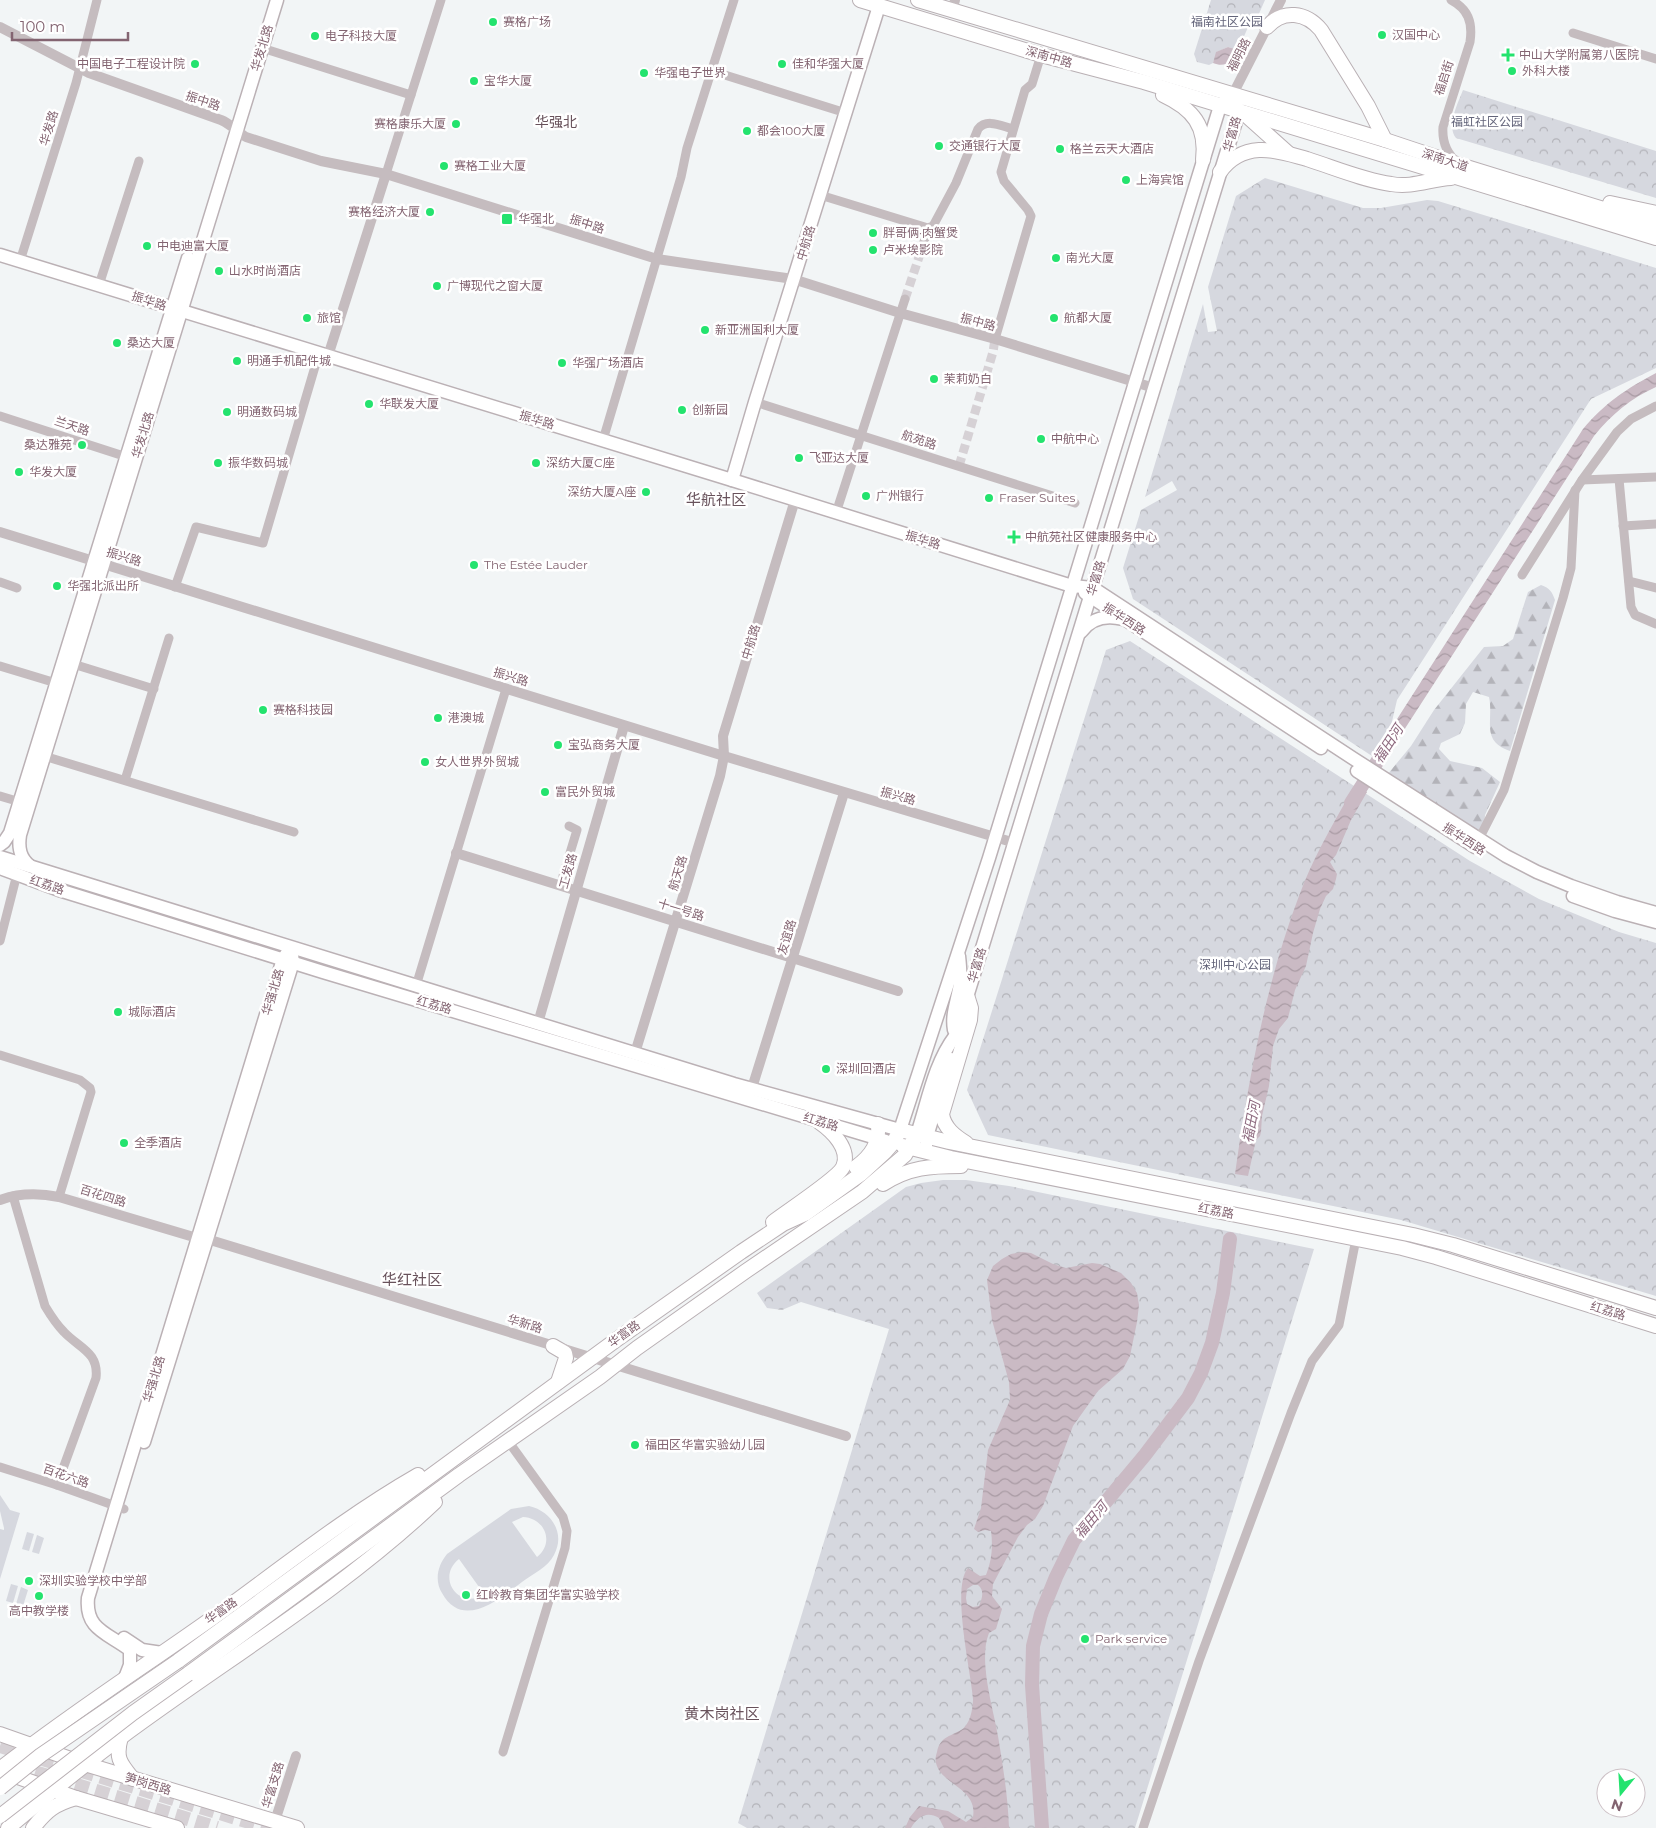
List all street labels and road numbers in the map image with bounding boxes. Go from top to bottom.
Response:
street label: 华发北路 [247,23,276,73]
street label: 福明路 [1224,35,1253,74]
street label: 深南中路 [1024,43,1074,70]
street label: 福启街 [1431,58,1456,97]
street label: 振中路 [184,88,223,113]
street label: 华发路 [36,108,61,147]
street label: 华富路 [1219,114,1244,153]
street label: 深南大道 [1420,145,1470,174]
street label: 振中路 [568,211,607,236]
street label: 中航路 [793,223,818,262]
street label: 振华路 [130,288,169,313]
street label: 振中路 [959,310,997,333]
street label: 振华路 [518,407,557,432]
street label: 华发北路 [128,410,157,460]
street label: 兰天路 [53,413,92,438]
street label: 航苑路 [900,427,939,452]
street label: 振华路 [904,527,943,552]
street label: 振兴路 [105,544,144,569]
street label: 华富路 [1083,558,1108,597]
street label: 振华西路 [1100,599,1148,638]
street label: 中航路 [738,622,763,661]
street label: 振兴路 [492,664,531,689]
street label: 振兴路 [879,783,918,808]
street label: 振华西路 [1440,819,1488,858]
street label: 工发路 [555,851,580,890]
street label: 航天路 [665,853,690,892]
street label: 红荔路 [28,872,67,897]
street label: 十一号路 [656,895,706,924]
street label: 友谊路 [774,917,799,956]
street label: 华富路 [964,945,989,984]
street label: 华强北路 [258,967,287,1017]
street label: 红荔路 [415,992,454,1017]
street label: 红荔路 [802,1109,841,1134]
street label: 百花四路 [78,1181,128,1210]
street label: 红荔路 [1197,1200,1235,1221]
street label: 红荔路 [1589,1298,1628,1323]
street label: 华新路 [506,1311,545,1336]
street label: 华富路 [605,1317,643,1350]
street label: 华强北路 [139,1354,168,1404]
street label: 百花六路 [41,1461,91,1490]
street label: 华富路 [202,1594,240,1627]
street label: 华富支路 [258,1760,287,1810]
street label: 笋岗西路 [123,1769,173,1798]

